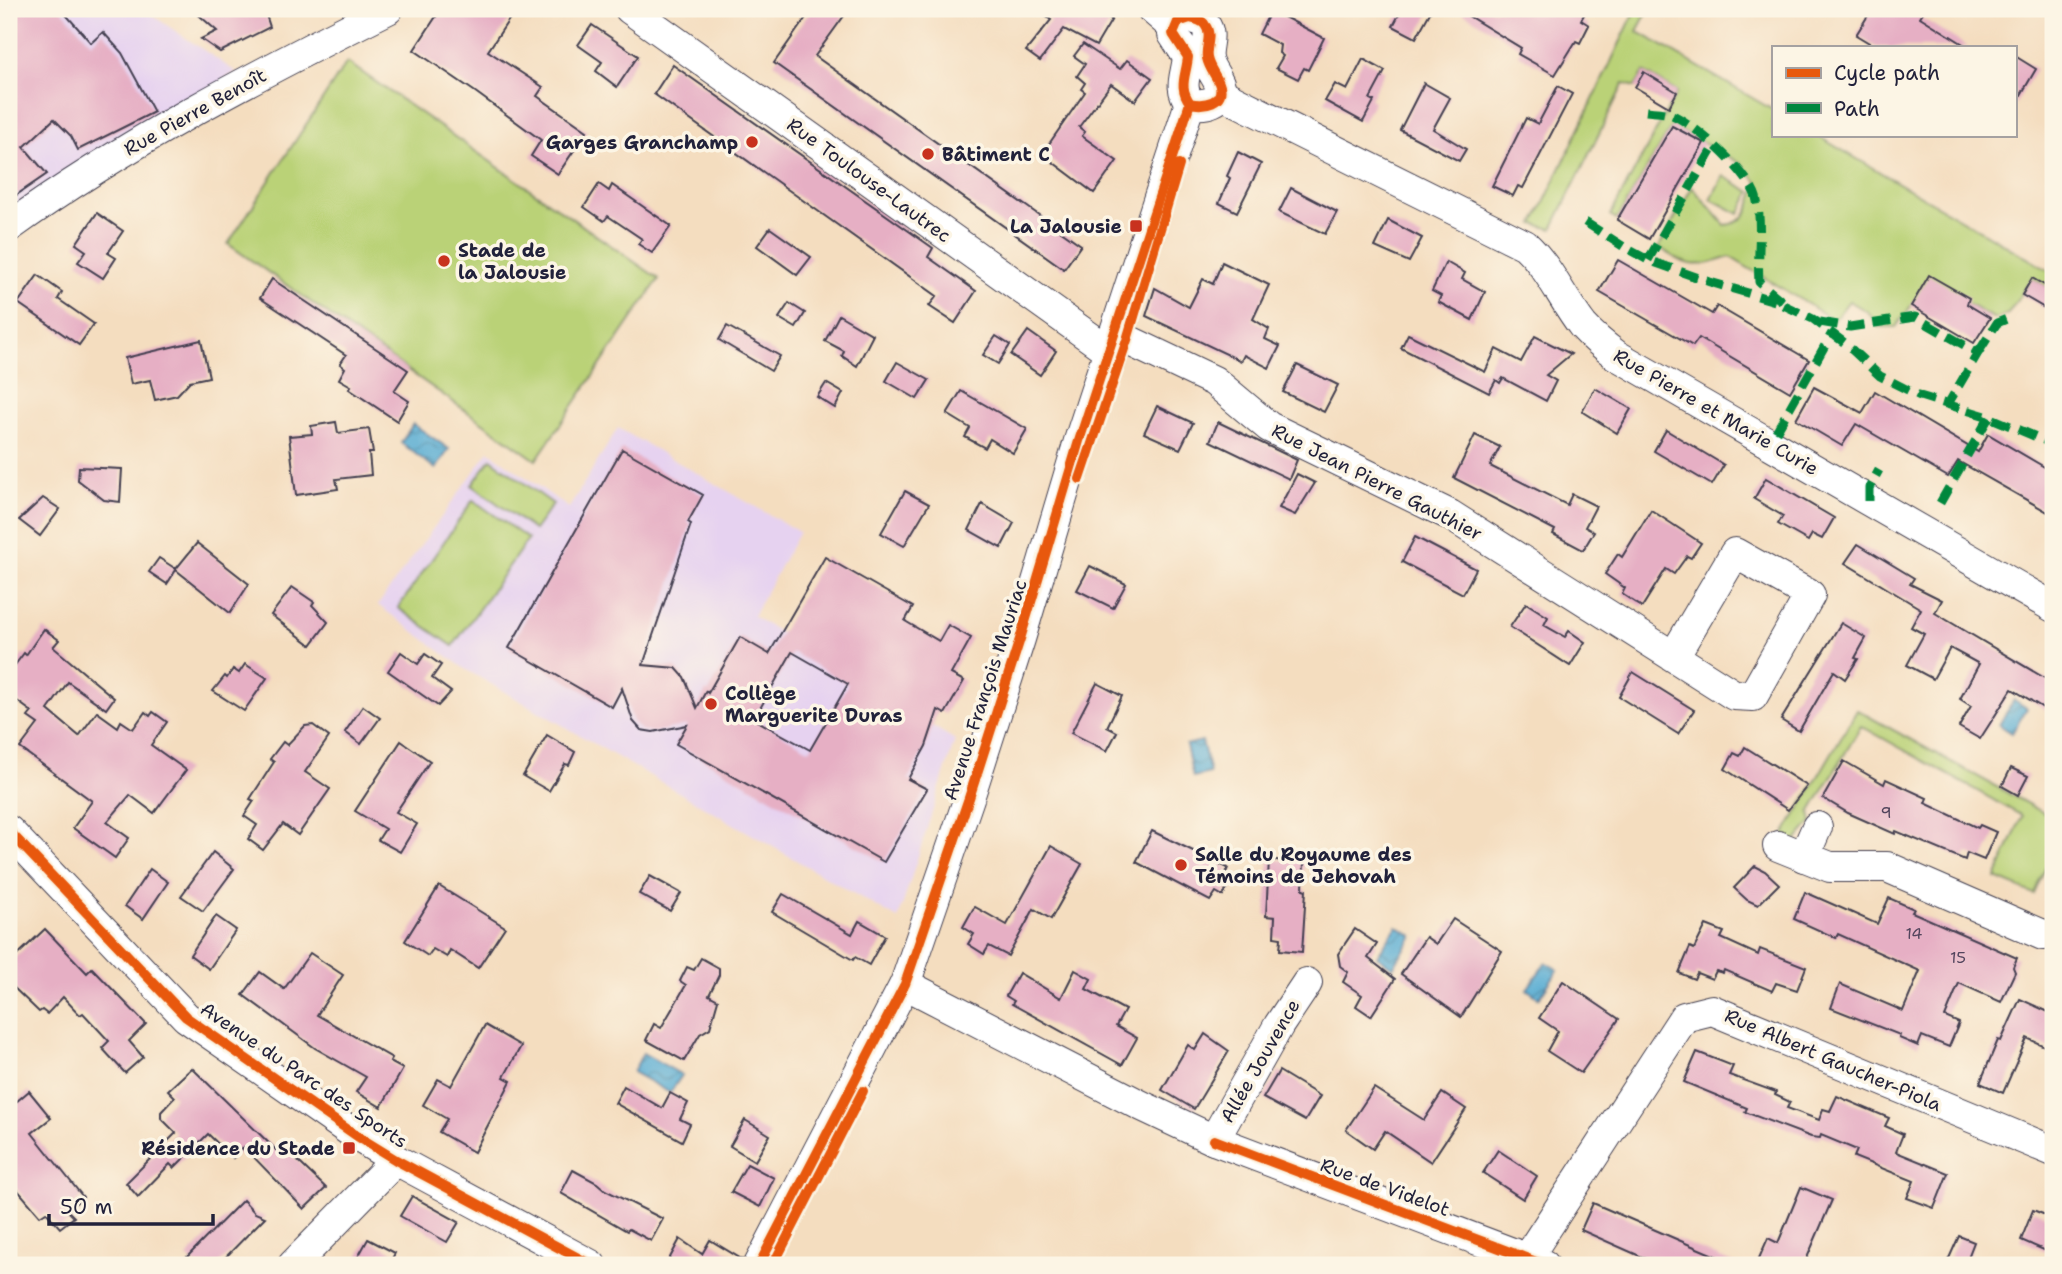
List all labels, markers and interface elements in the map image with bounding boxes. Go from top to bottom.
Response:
legend [1772,46,2016,136]
text: Cycle path [1834,59,1940,87]
street label: Rue Pierre Benoît [119,63,271,161]
text: Path [1834,95,1880,123]
street label: Rue Toulouse-Lautrec [782,112,956,248]
place label: Garges Granchamp [546,130,738,155]
marker: Garges Granchamp [744,134,760,150]
place label: Bâtiment C [942,142,1050,167]
marker: Bâtiment C [920,146,936,162]
place label: La Jalousie [1010,214,1122,239]
marker: La Jalousie [1128,218,1144,234]
place label: Stade de la Jalousie [458,238,566,285]
marker: Stade de la Jalousie [436,253,452,269]
street label: Rue Pierre et Marie Curie [1609,343,1823,481]
street label: Rue Jean Pierre Gauthier [1267,418,1487,546]
street label: Avenue François Mauriac [937,576,1033,804]
place label: Collège Marguerite Duras [725,681,902,728]
marker: Collège Marguerite Duras [703,696,719,712]
house number: 9 [1880,802,1892,823]
place label: Salle du Royaume des Témoins de Jehovah [1195,842,1412,889]
marker: Salle du Royaume des Témoins de Jehovah [1173,857,1189,873]
house number: 14 [1905,923,1923,944]
house number: 15 [1950,947,1966,968]
street label: Allée Jouvence [1215,995,1305,1127]
street label: Avenue du Parc des Sports [196,996,412,1154]
street label: Rue Albert Gaucher-Piola [1721,1003,1945,1117]
place label: Résidence du Stade [141,1136,335,1161]
marker: Résidence du Stade [341,1140,357,1156]
street label: Rue de Videlot [1317,1152,1453,1222]
scale bar [49,1183,214,1227]
text: 50 m [60,1193,113,1221]

